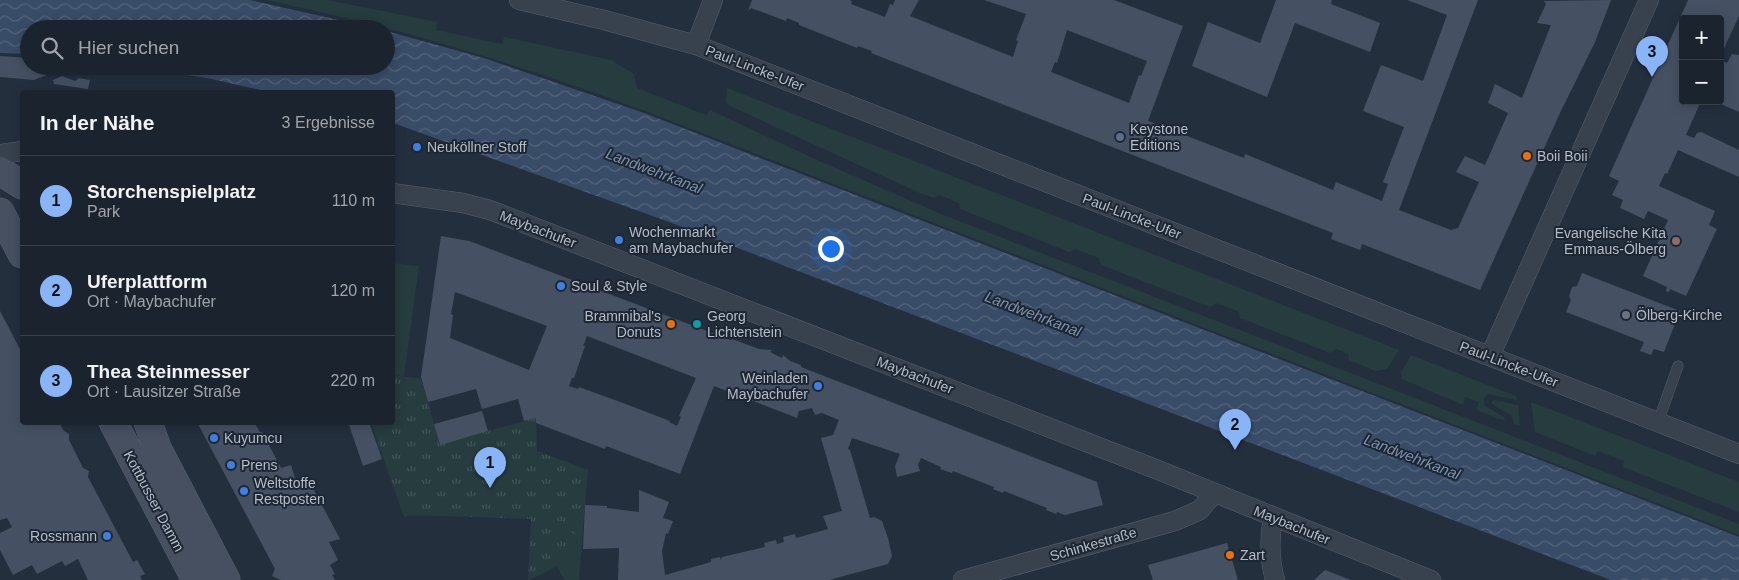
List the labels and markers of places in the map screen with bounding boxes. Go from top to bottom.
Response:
pin: 3 [1636,36,1668,77]
place label: Keystone Editions [1130,121,1189,153]
marker: Keystone Editions [1114,131,1126,143]
place label: Neuköllner Stoff [427,139,526,155]
marker: Neuköllner Stoff [411,141,423,153]
place label: Boii Boii [1537,148,1588,164]
marker: Boii Boii [1521,150,1533,162]
place label: Wochenmarkt am Maybachufer [629,224,734,256]
place label: Evangelische Kita Emmaus-Ölberg [1555,225,1666,257]
marker: Wochenmarkt am Maybachufer [613,234,625,246]
marker: Evangelische Kita Emmaus-Ölberg [1670,235,1682,247]
place label: Soul & Style [571,278,647,294]
marker: Soul & Style [555,280,567,292]
place label: Ölberg-Kirche [1636,306,1723,323]
place label: Brammibal's Donuts [584,308,661,340]
place label: Georg Lichtenstein [707,308,782,340]
marker: Ölberg-Kirche [1620,309,1632,321]
marker: Brammibal's Donuts [665,318,677,330]
marker: Georg Lichtenstein [691,318,703,330]
place label: Weinladen Maybachufer [727,370,808,402]
marker: Weinladen Maybachufer [812,380,824,392]
pin: 2 [1219,409,1251,450]
place label: Kuyumcu [224,430,282,446]
marker: Kuyumcu [208,432,220,444]
pin: 1 [474,447,506,488]
place label: Prens [241,457,278,473]
marker: Prens [225,459,237,471]
place label: Weltstoffe Restposten [254,475,325,507]
marker: Weltstoffe Restposten [238,485,250,497]
place label: Rossmann [30,528,97,544]
marker: Rossmann [101,530,113,542]
place label: Zart [1240,547,1265,563]
marker: Zart [1224,549,1236,561]

